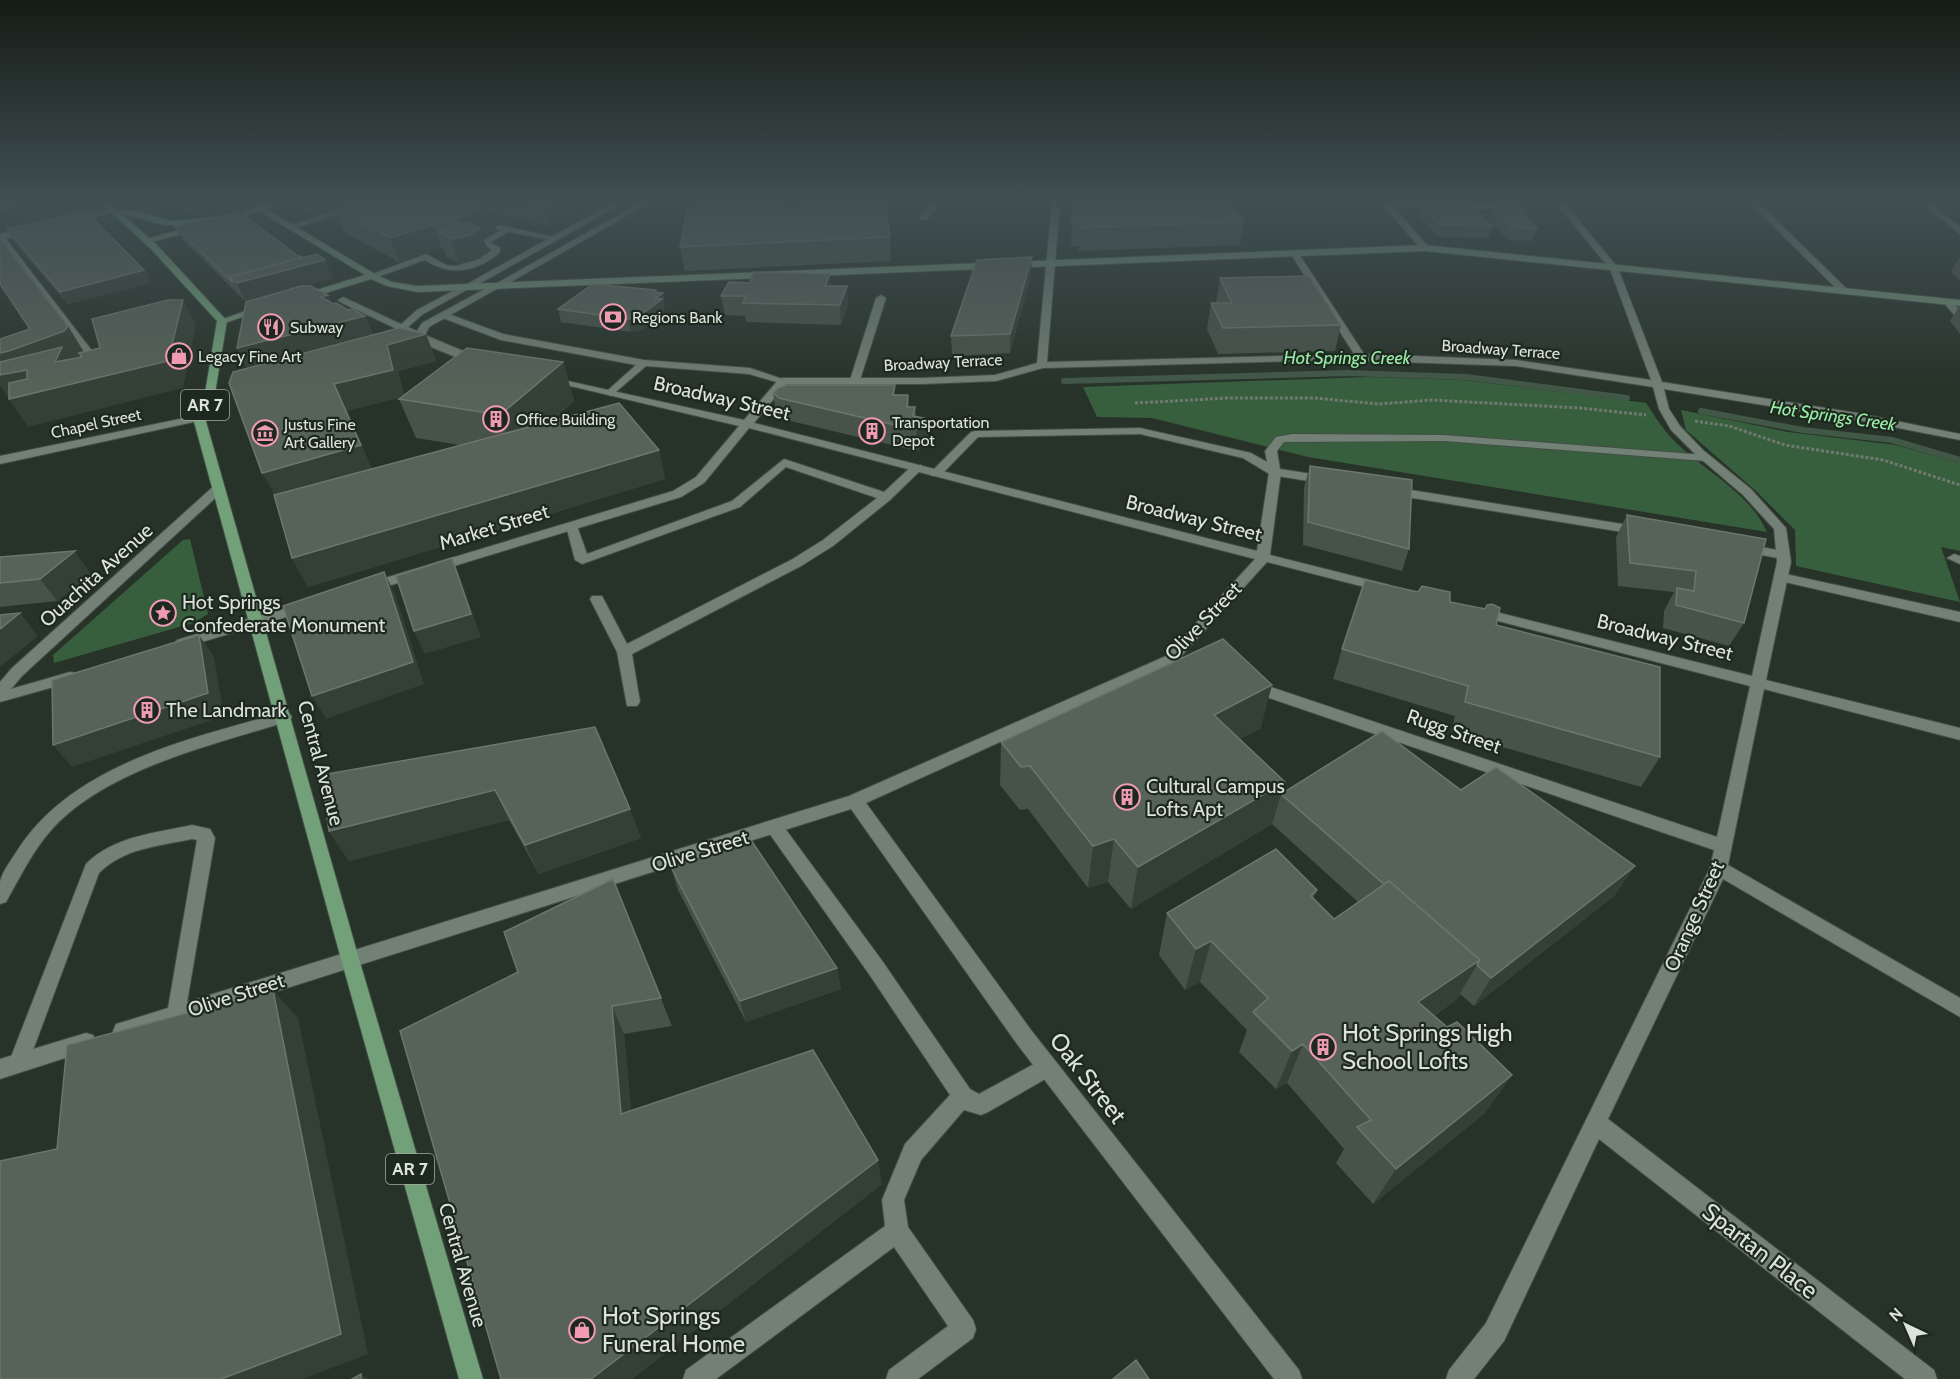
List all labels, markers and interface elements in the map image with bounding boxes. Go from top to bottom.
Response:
bank icon: Regions Bank [598,302,628,332]
place label: Regions Bank [632,308,723,327]
restaurant icon: Subway [256,312,286,342]
place label: Subway [290,318,343,337]
street label: Broadway Terrace [1441,336,1561,363]
shop icon: Legacy Fine Art [164,341,194,371]
place label: Legacy Fine Art [198,347,302,366]
water label: Hot Springs Creek [1284,347,1412,369]
street label: Broadway Terrace [883,350,1003,375]
street label: Broadway Street [651,371,793,425]
road number: AR 7 [181,390,229,420]
water label: Hot Springs Creek [1769,396,1899,436]
building icon: Office Building [481,404,511,434]
street label: Chapel Street [49,405,144,442]
place label: Office Building [516,410,616,429]
place label: Transportation Depot [892,413,990,450]
place label: Justus Fine Art Gallery [283,415,356,452]
building icon: Transportation Depot [857,416,887,446]
museum icon: Justus Fine Art Gallery [250,418,280,448]
street label: Broadway Street [1124,490,1265,547]
street label: Market Street [436,499,552,555]
street label: Ouachita Avenue [35,518,157,632]
street label: Olive Street [1160,576,1247,665]
place label: Hot Springs Confederate Monument [182,590,386,637]
place icon: Hot Springs Confederate Monument [148,598,178,628]
street label: Broadway Street [1595,609,1736,666]
building icon: The Landmark [132,695,162,725]
place label: The Landmark [166,698,286,722]
street label: Central Avenue [293,698,349,828]
street label: Rugg Street [1404,704,1505,758]
place label: Cultural Campus Lofts Apt [1146,774,1285,821]
building icon: Cultural Campus Lofts Apt [1112,782,1142,812]
street label: Olive Street [649,825,752,877]
street label: Orange Street [1659,857,1729,975]
street label: Olive Street [185,968,288,1022]
place label: Hot Springs High School Lofts [1342,1018,1513,1075]
street label: Oak Street [1044,1026,1133,1129]
building icon: Hot Springs High School Lofts [1308,1032,1338,1062]
road number: AR 7 [386,1154,434,1184]
street label: Spartan Place [1697,1197,1824,1305]
street label: Central Avenue [434,1200,492,1330]
north arrow [1876,1295,1936,1355]
place label: Hot Springs Funeral Home [602,1301,745,1358]
text: N [1885,1304,1907,1325]
shop icon: Hot Springs Funeral Home [567,1315,597,1345]

